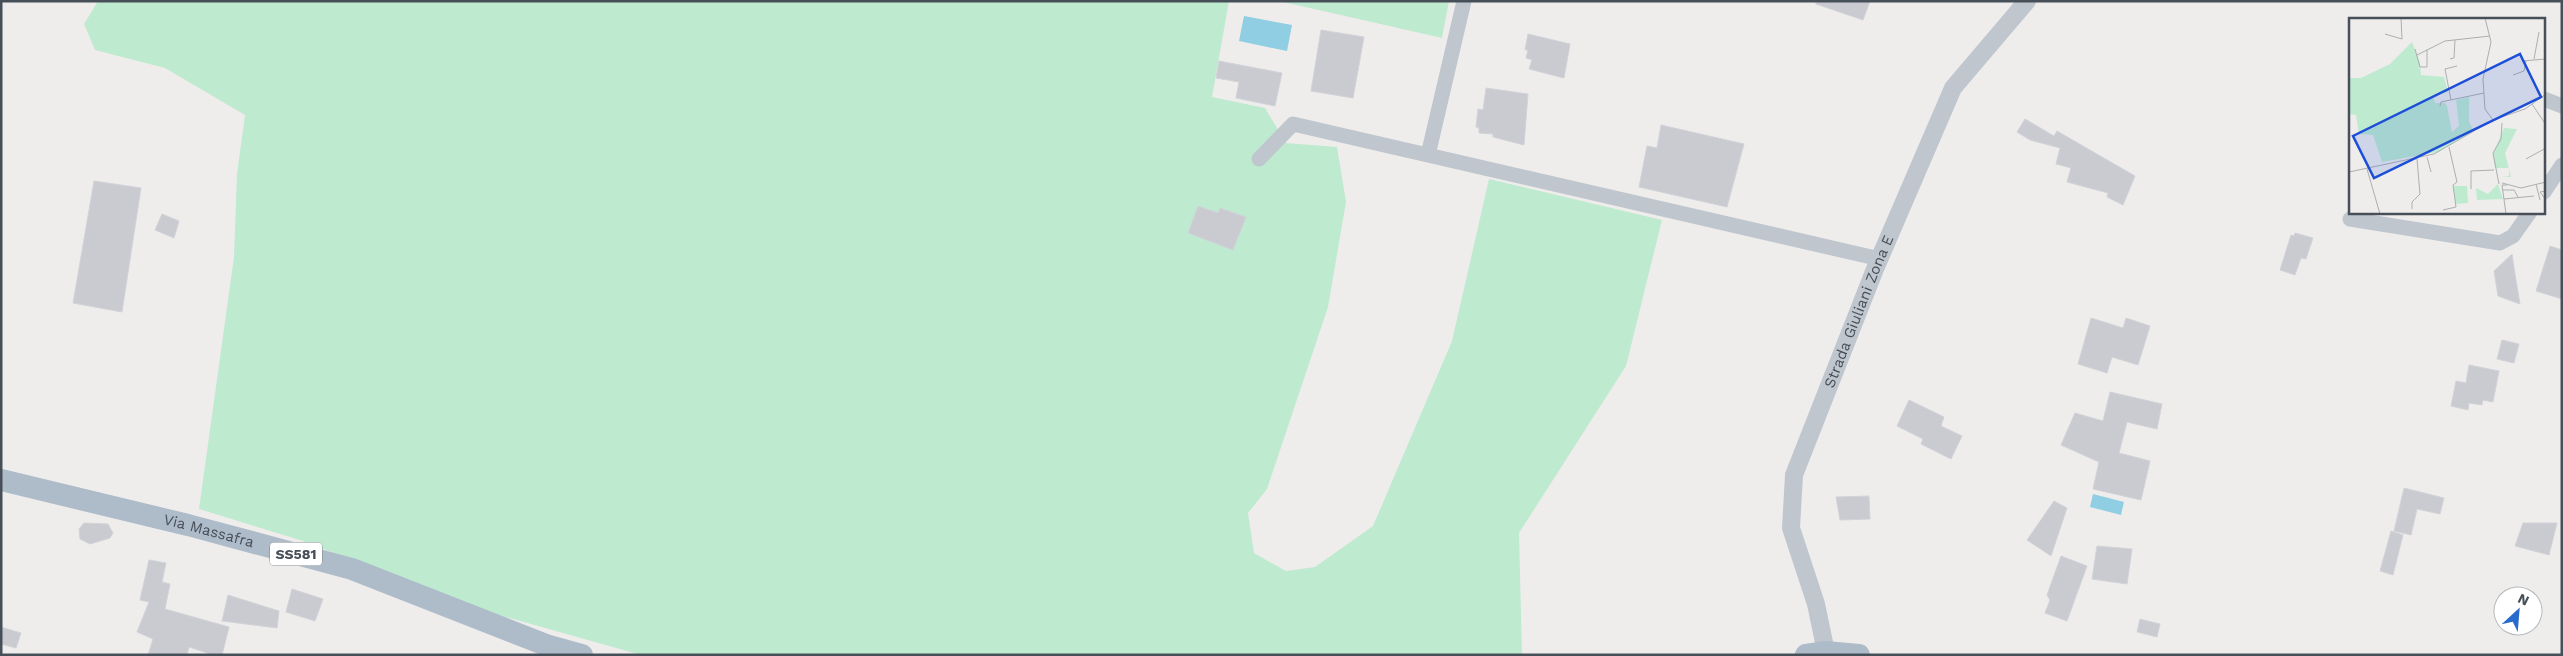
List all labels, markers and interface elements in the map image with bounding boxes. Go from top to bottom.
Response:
inset map [2349,18,2546,214]
street label: Strada Giuliani Zona E [1820,232,1898,390]
street label: Via Massafra [162,510,257,551]
road number: SS581 [270,542,322,566]
north arrow [2493,586,2543,636]
text: N [2516,590,2532,609]

